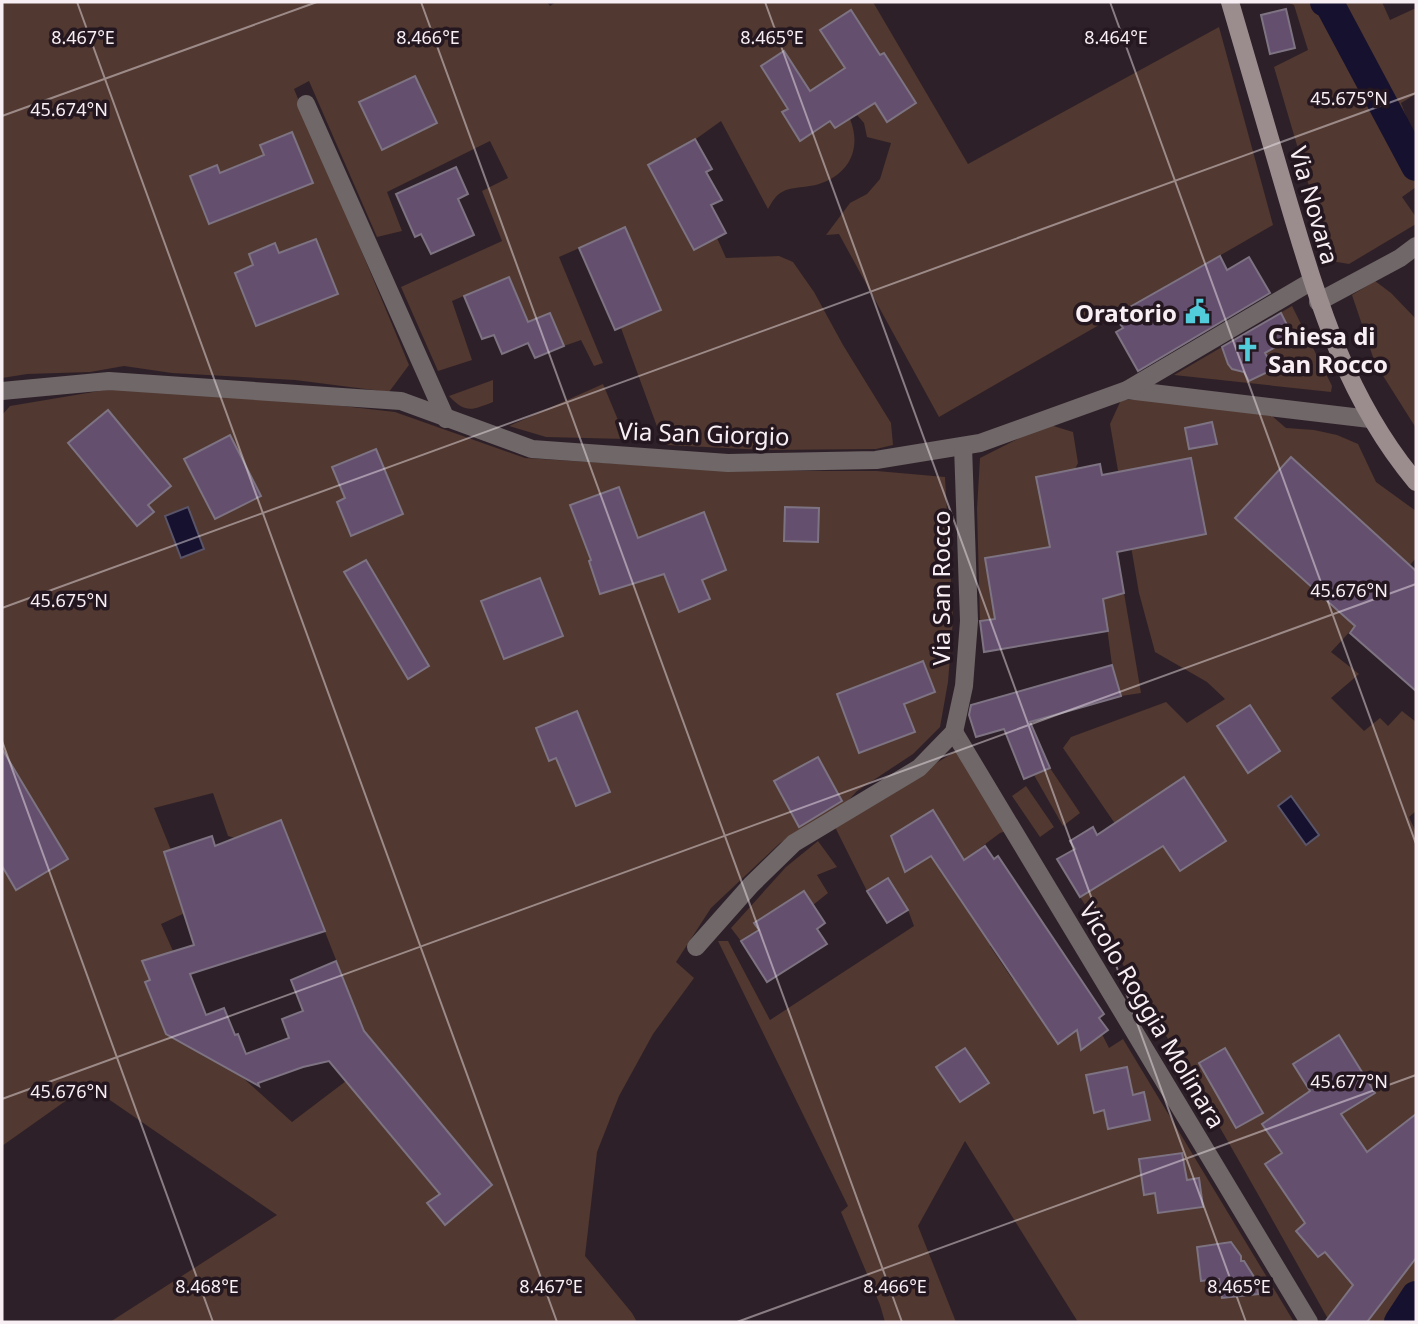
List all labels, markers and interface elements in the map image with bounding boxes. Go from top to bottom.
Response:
text: 8.467°E [51,25,115,49]
text: 8.466°E [396,25,460,49]
text: 8.465°E [740,25,804,49]
text: 8.464°E [1084,25,1148,49]
text: 45.675°N [1310,86,1388,110]
text: 45.674°N [30,97,108,121]
street label: Via Novara [1282,142,1348,268]
place label: Oratorio [1075,296,1177,329]
public building icon: Oratorio [1183,298,1211,326]
place label: Chiesa di San Rocco [1268,319,1388,380]
church icon: Chiesa di San Rocco [1234,335,1262,363]
street label: Via San Giorgio [618,414,790,452]
street label: Via San Rocco [924,510,957,666]
text: 45.676°N [1310,578,1388,602]
text: 45.675°N [30,588,108,612]
street label: Vicolo Roggia Molinara [1072,896,1234,1134]
text: 45.677°N [1310,1069,1388,1093]
text: 45.676°N [30,1079,108,1103]
text: 8.468°E [175,1274,239,1298]
text: 8.467°E [519,1274,583,1298]
text: 8.466°E [863,1274,927,1298]
text: 8.465°E [1207,1274,1271,1298]

